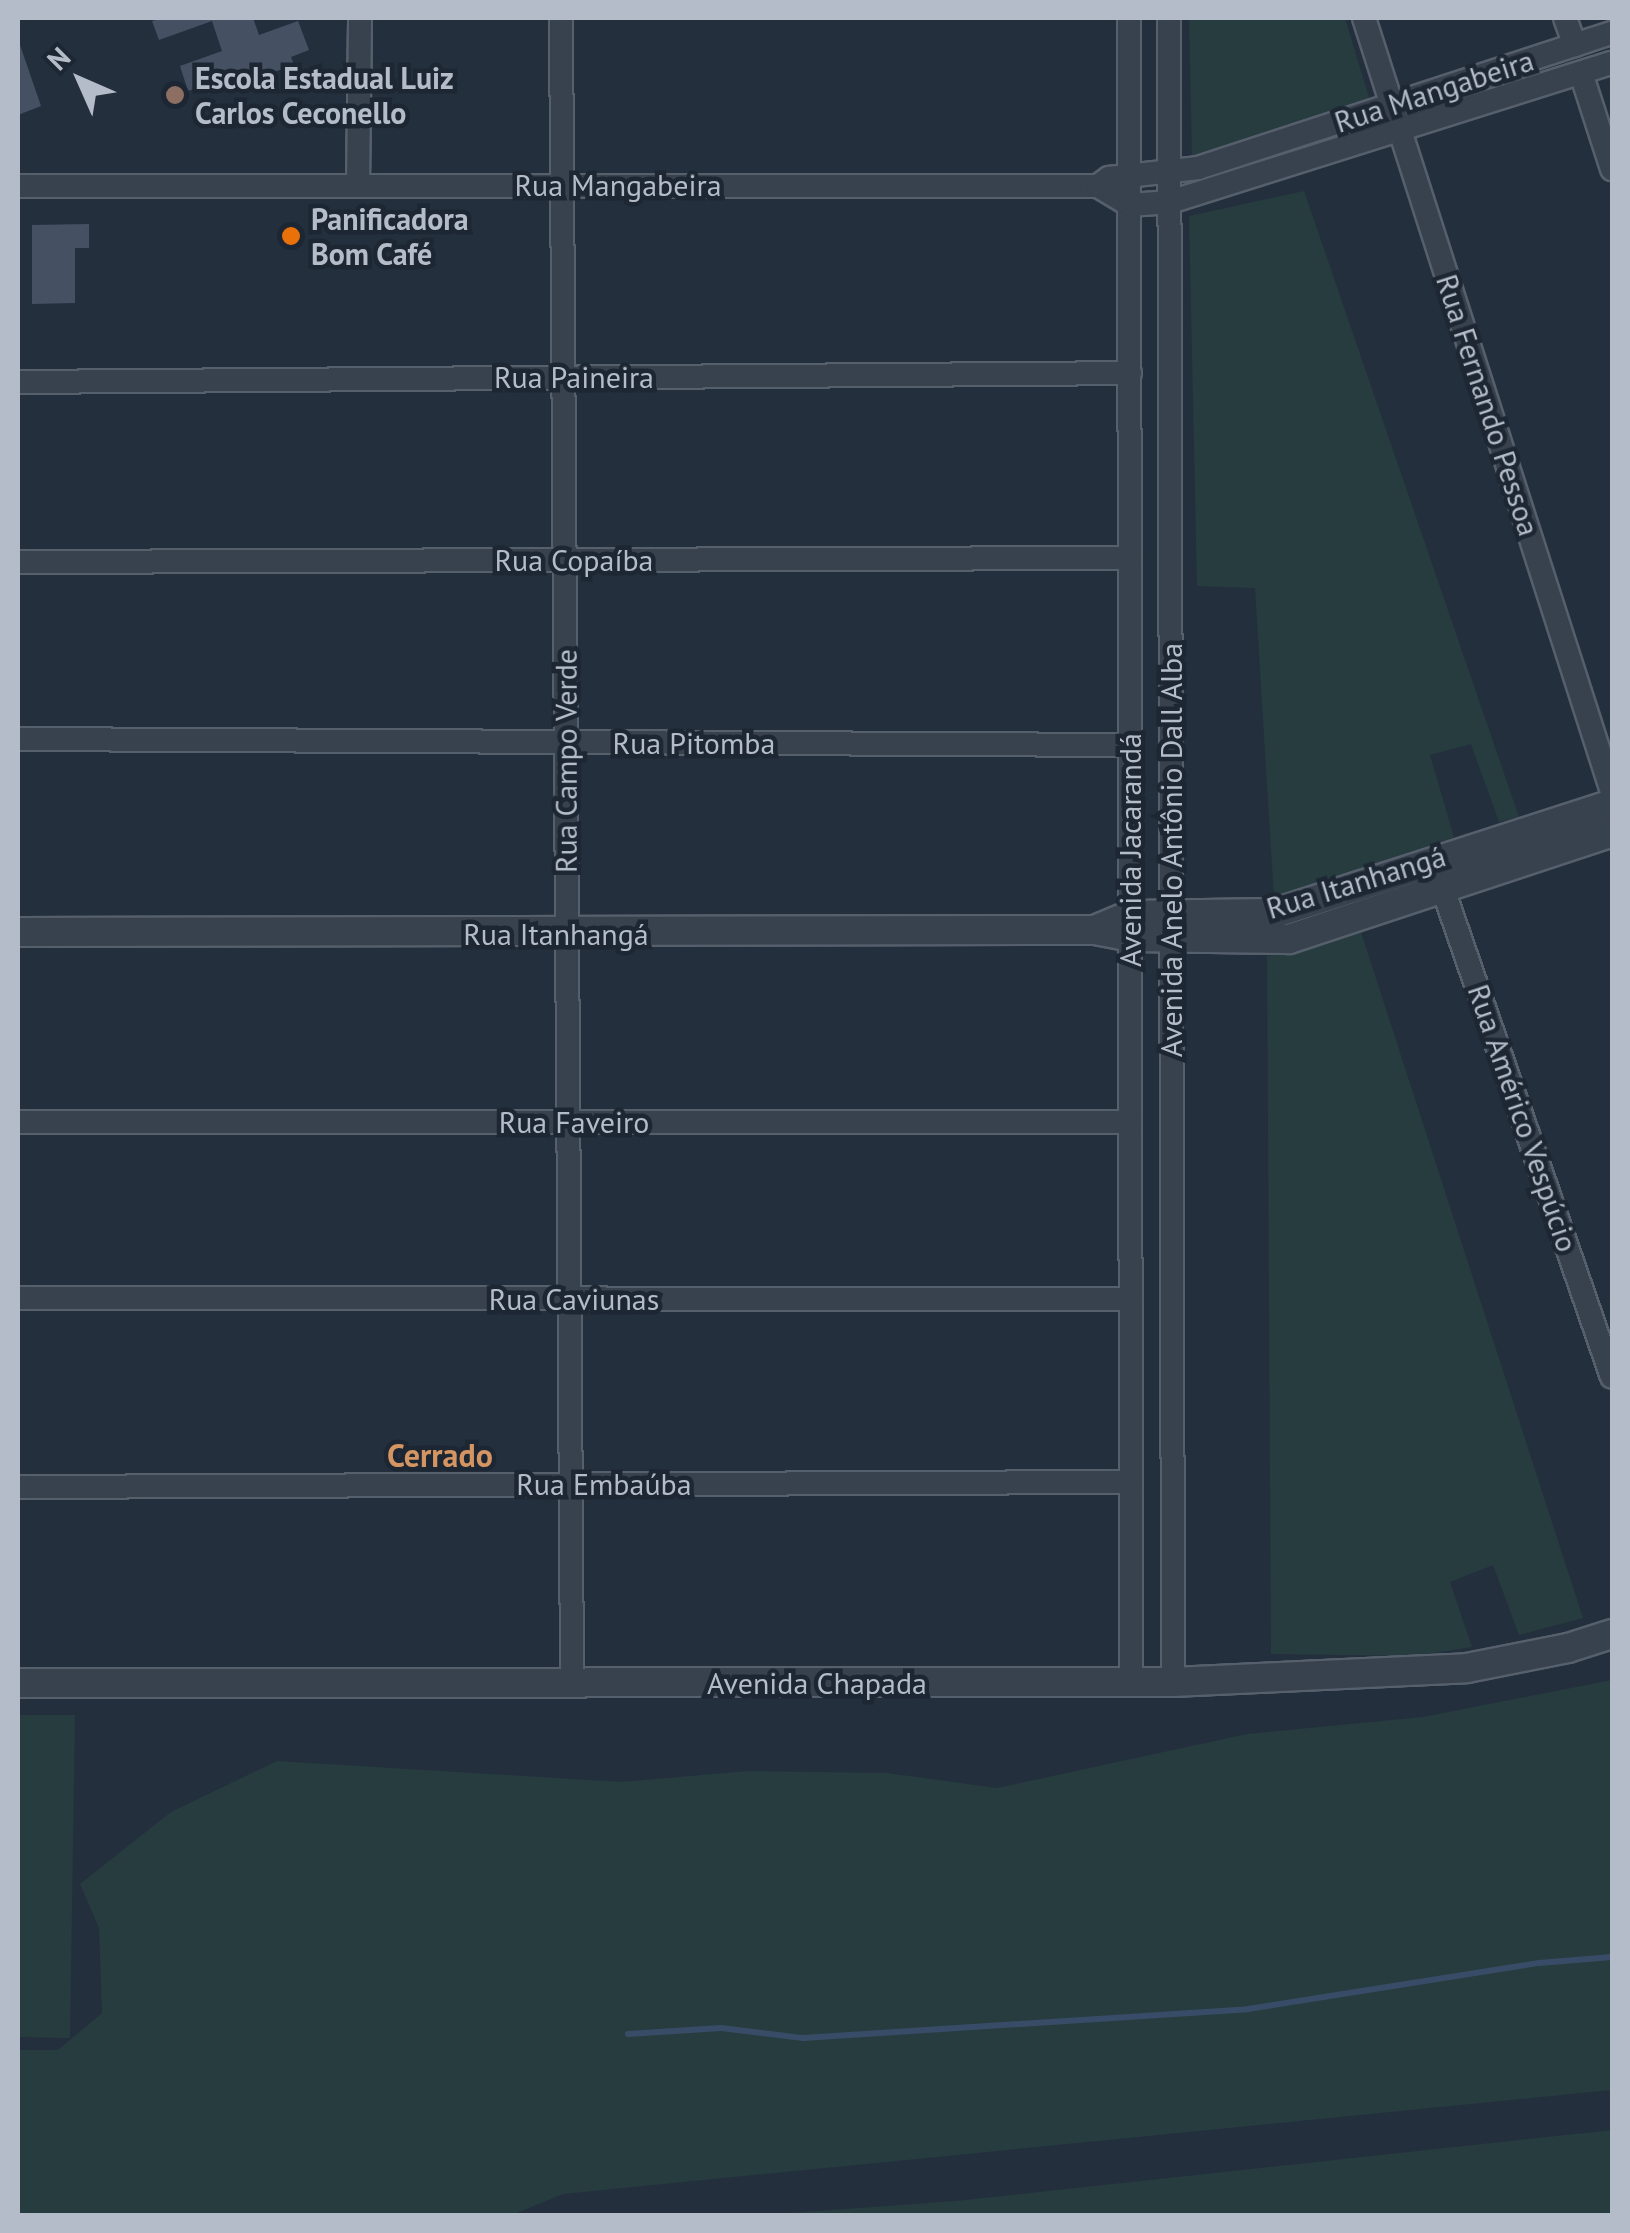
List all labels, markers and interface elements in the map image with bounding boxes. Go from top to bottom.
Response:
north arrow [30,30,130,130]
text: N [39,39,78,78]
street label: Rua Mangabeira [1330,42,1538,140]
place label: Escola Estadual Luiz Carlos Ceconello [195,60,454,130]
marker: Escola Estadual Luiz Carlos Ceconello [164,84,186,106]
street label: Rua Mangabeira [514,167,722,203]
place label: Panificadora Bom Café [311,201,469,272]
marker: Panificadora Bom Café [280,225,302,247]
street label: Rua Fernando Pessoa [1429,270,1547,540]
street label: Rua Paineira [494,359,654,395]
street label: Rua Copaíba [495,542,653,578]
street label: Avenida Anelo Antônio Dall Alba [1153,641,1189,1059]
street label: Rua Campo Verde [548,649,584,873]
street label: Rua Pitomba [613,725,775,761]
street label: Avenida Jacarandá [1112,733,1148,967]
street label: Rua Itanhangá [1262,838,1450,926]
street label: Rua Itanhangá [463,916,649,952]
street label: Rua Américo Vespúcio [1460,979,1586,1257]
street label: Rua Faveiro [499,1104,649,1140]
street label: Rua Caviunas [489,1281,659,1317]
district label: Cerrado [387,1436,493,1474]
street label: Rua Embaúba [516,1466,692,1502]
street label: Avenida Chapada [707,1665,927,1701]

